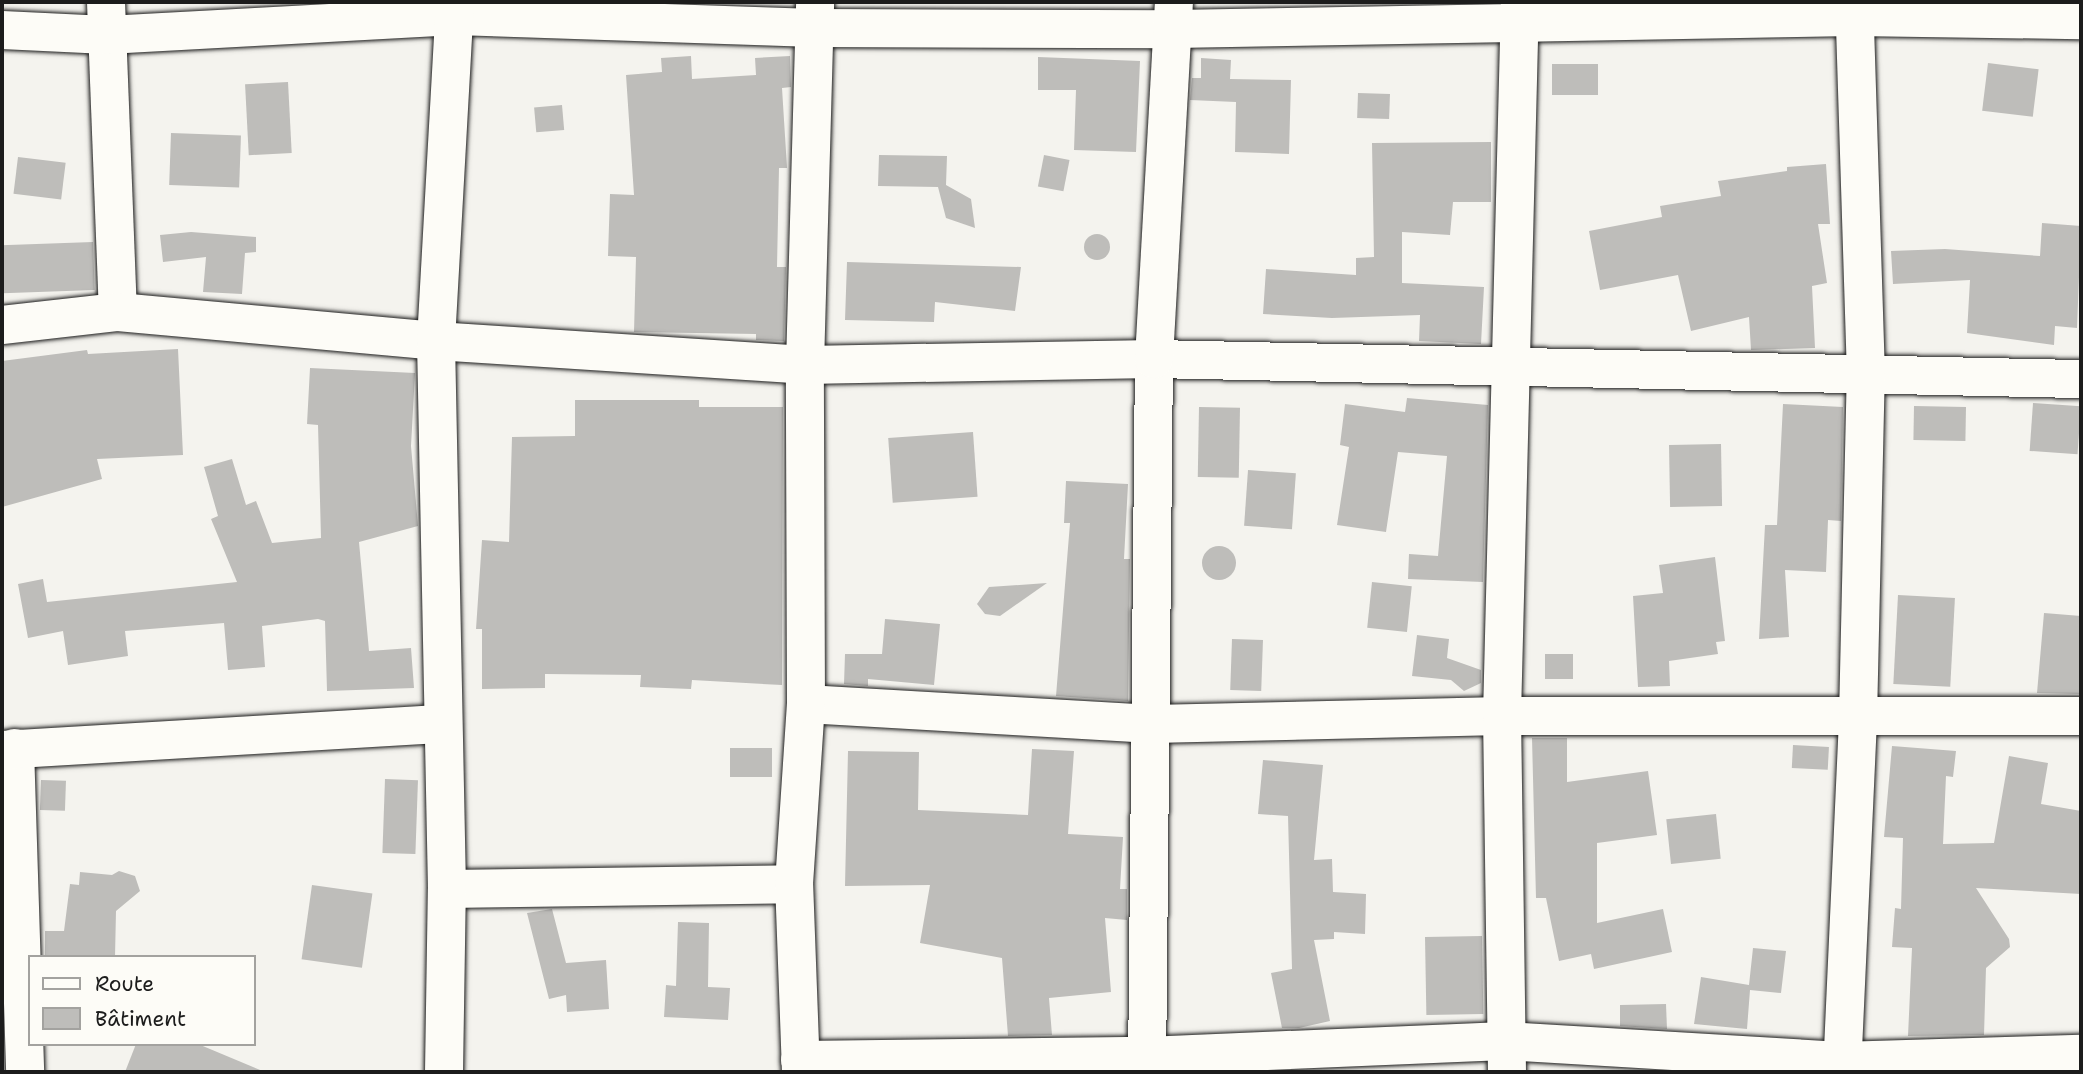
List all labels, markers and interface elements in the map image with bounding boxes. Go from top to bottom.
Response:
legend [28,955,256,1046]
text: Route [95,970,154,998]
text: Bâtiment [95,1005,186,1033]

